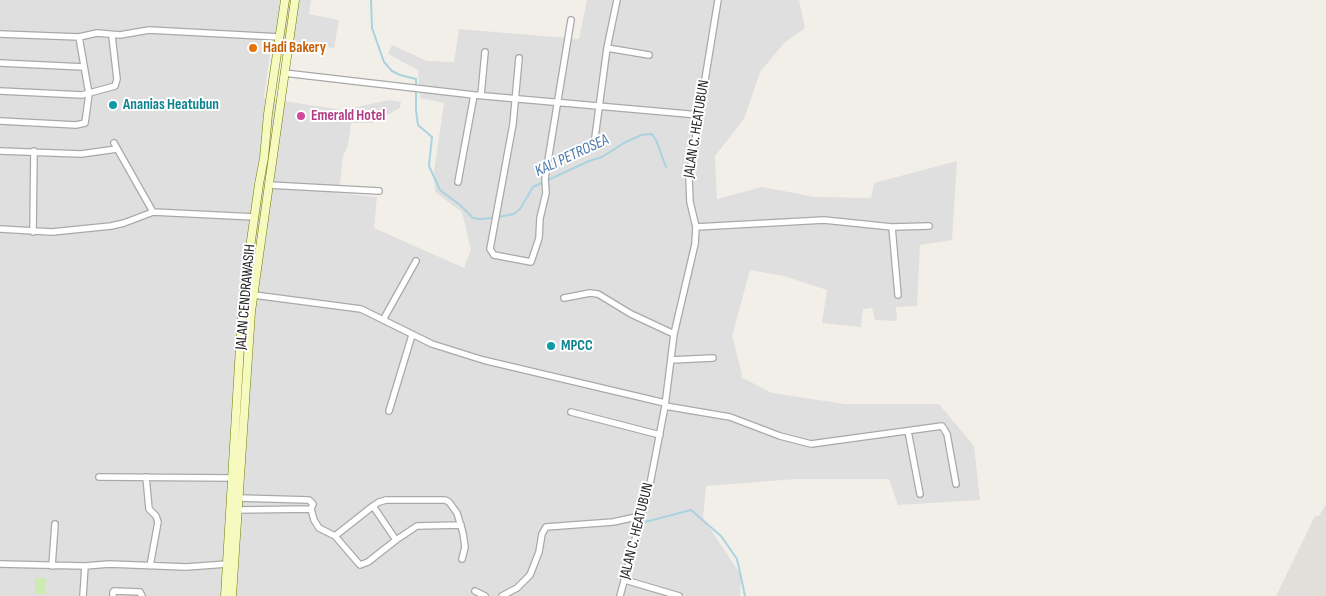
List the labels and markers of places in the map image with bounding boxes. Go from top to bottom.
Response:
place label: Hadi Bakery [263,39,326,57]
marker: Hadi Bakery [247,42,259,54]
place label: Ananias Heatubun [123,96,219,114]
marker: Ananias Heatubun [107,99,119,111]
place label: Emerald Hotel [311,107,385,125]
marker: Emerald Hotel [295,110,307,122]
place label: MPCC [561,337,593,355]
marker: MPCC [545,340,557,352]

